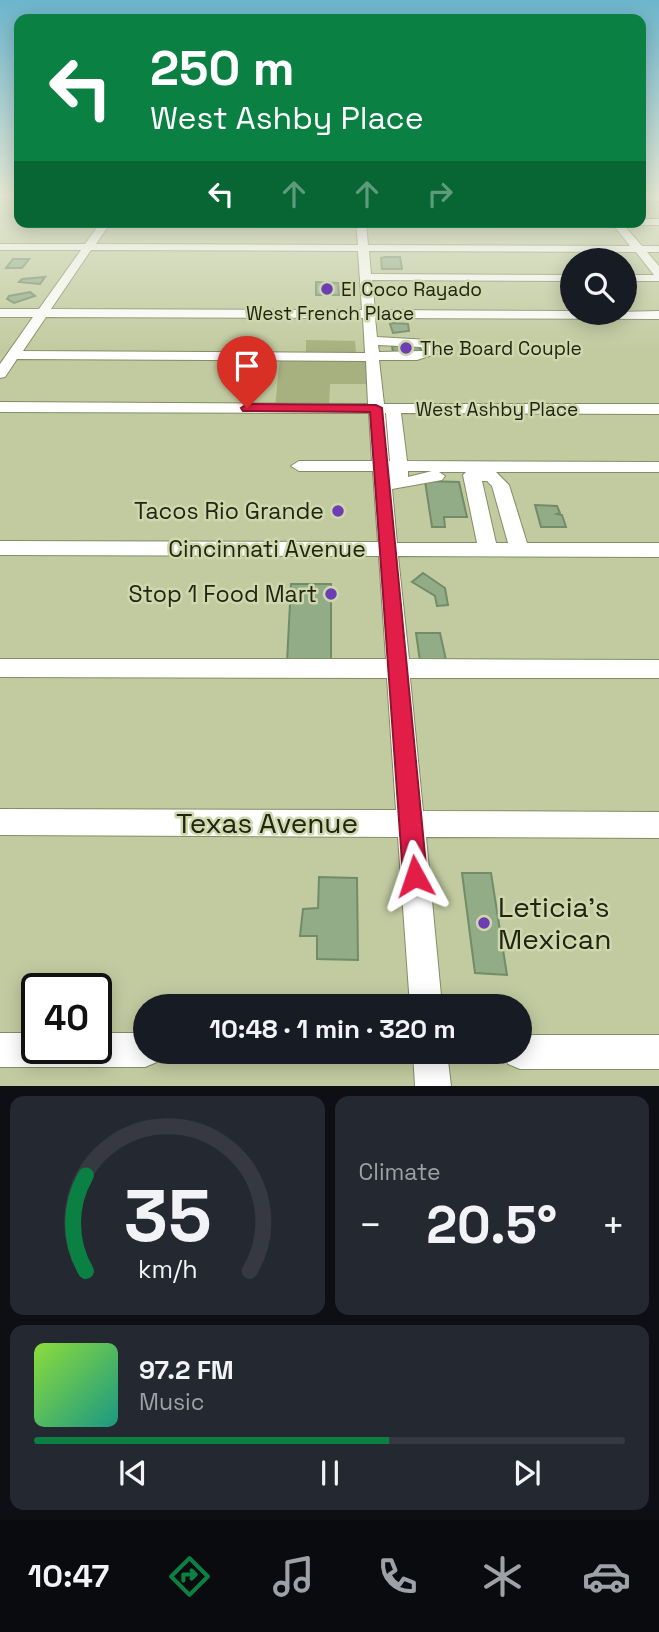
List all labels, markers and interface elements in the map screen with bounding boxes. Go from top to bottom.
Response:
text: 250 m [150,37,295,99]
icon: left [35,42,126,133]
text: West Ashby Place [150,98,424,138]
icon: left [202,175,240,213]
icon: ahead [275,175,313,213]
icon: ahead [348,175,386,213]
icon: right [421,175,459,213]
map controls [560,248,637,325]
button: search [560,248,637,325]
place label: El Coco Rayado [341,277,482,302]
marker: El Coco Rayado [319,281,335,297]
street label: West French Place [246,301,414,326]
pin [217,336,277,408]
place label: The Board Couple [420,336,582,361]
marker: The Board Couple [398,340,414,356]
icon: arrive [228,347,266,385]
street label: West Ashby Place [416,397,578,422]
place label: Tacos Rio Grande [134,496,324,526]
marker: Tacos Rio Grande [330,503,346,519]
street label: Cincinnati Avenue [168,534,366,564]
place label: Stop 1 Food Mart [128,579,317,609]
marker: Stop 1 Food Mart [323,586,339,602]
street label: Texas Avenue [176,805,358,841]
position arrow [378,839,452,913]
place label: Leticia's Mexican [498,889,611,957]
marker: Leticia's Mexican [476,915,492,931]
speed limit sign: 40 [21,973,112,1064]
text: 10:48 · 1 min · 320 m [209,1012,456,1046]
text: Climate [359,1157,441,1187]
text: 35 [123,1170,211,1263]
text: 20.5° [426,1192,557,1258]
text: − [359,1201,382,1249]
text: + [601,1201,625,1249]
text: km/h [137,1253,197,1285]
text: 97.2 FM [139,1353,234,1387]
text: Music [139,1387,204,1417]
icon: previous [114,1454,152,1492]
icon: pause [311,1454,349,1492]
icon: next [508,1454,546,1492]
icon: directions [165,1552,214,1601]
icon: music [269,1552,318,1601]
icon: phone [373,1552,422,1601]
icon: climate [478,1552,527,1601]
icon: car [582,1552,631,1601]
text: 10:47 [28,1556,109,1596]

